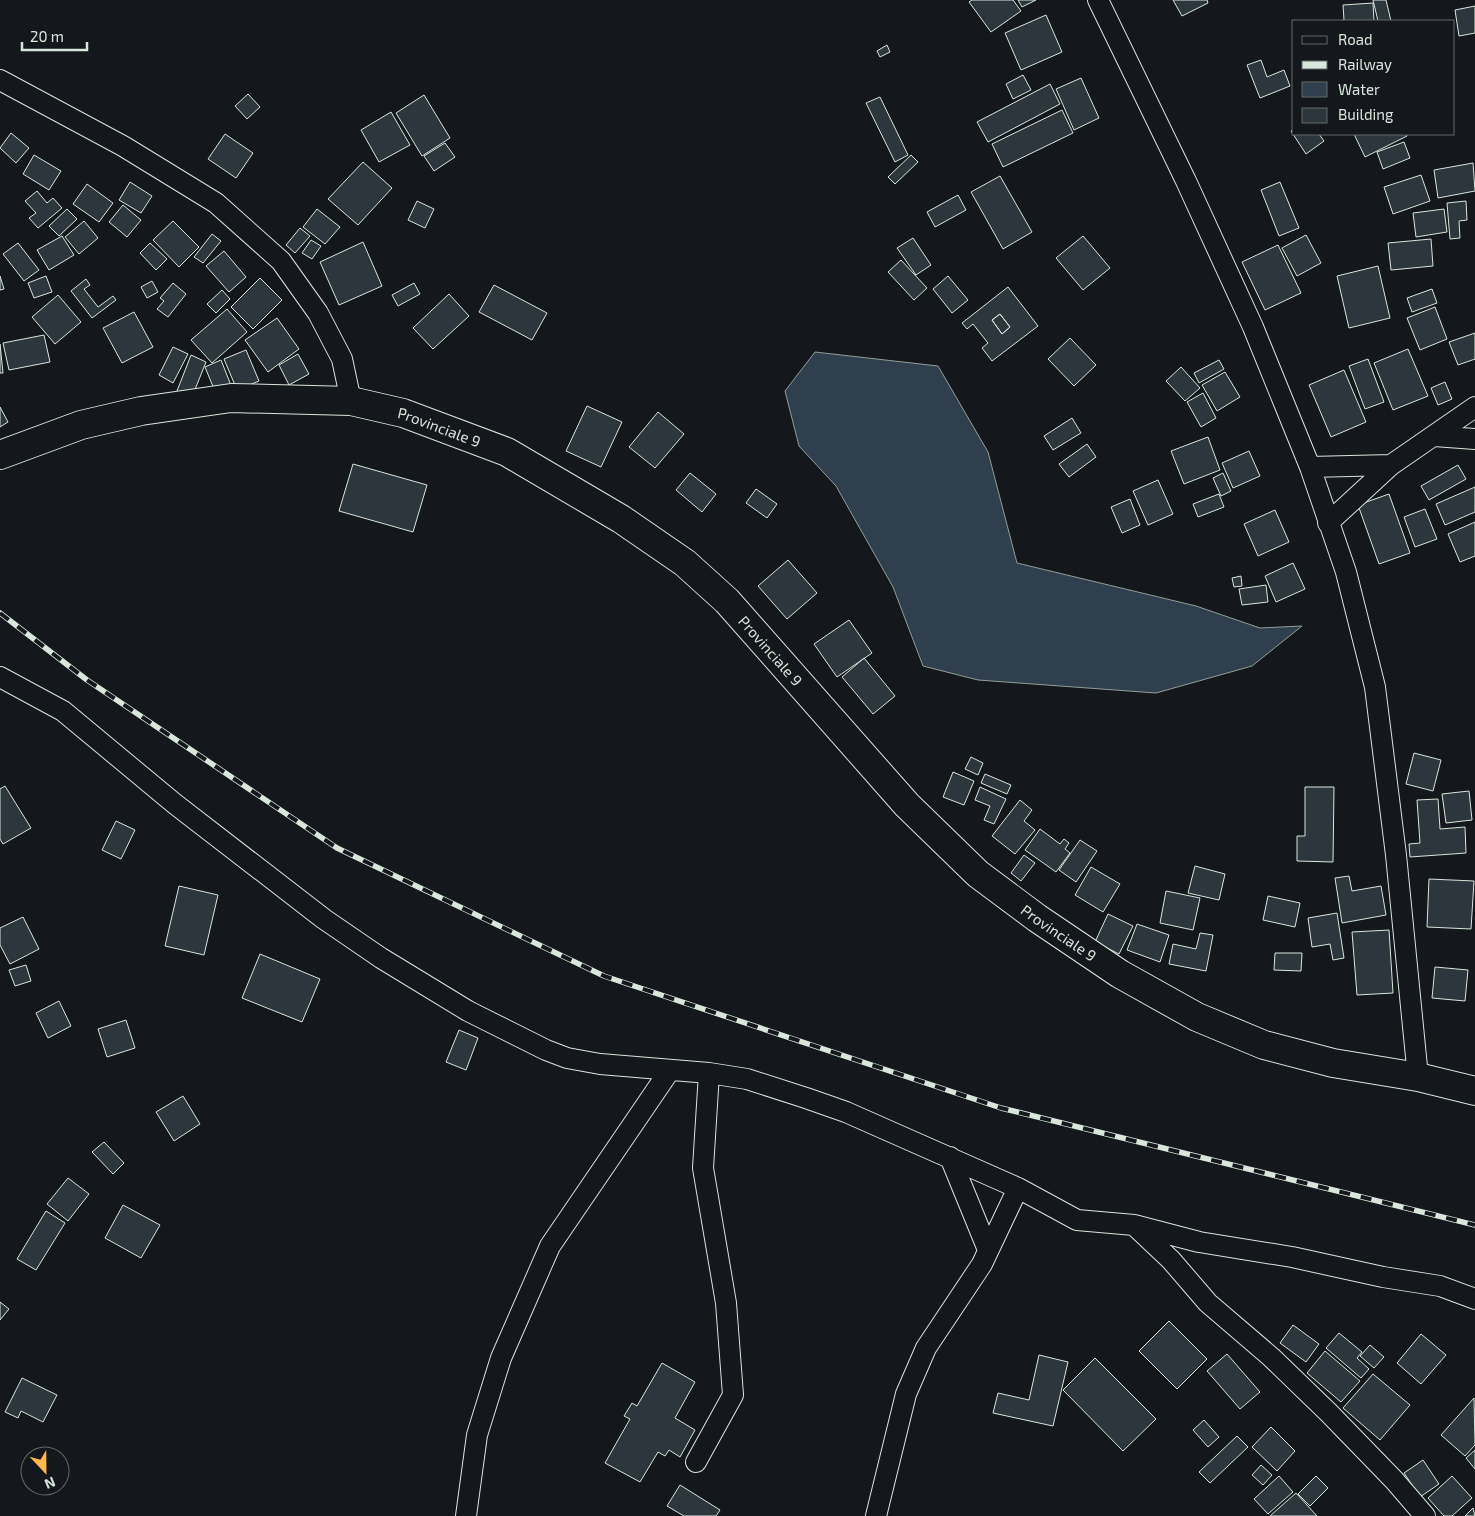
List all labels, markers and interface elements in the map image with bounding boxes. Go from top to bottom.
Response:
scale bar [22,20,88,52]
legend [1292,20,1455,135]
text: 20 m [30,27,64,45]
text: Road [1338,30,1373,48]
text: Railway [1338,55,1392,73]
text: Water [1338,80,1380,98]
text: Building [1338,105,1394,123]
street label: Provinciale 9 [396,403,483,450]
street label: Provinciale 9 [735,612,806,689]
street label: Provinciale 9 [1018,900,1100,965]
north arrow [20,1446,70,1496]
text: N [42,1474,58,1493]

